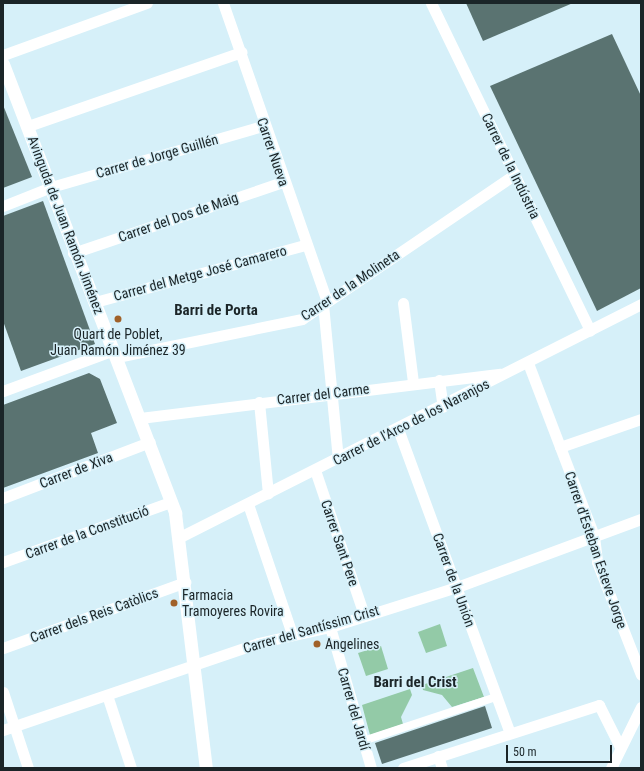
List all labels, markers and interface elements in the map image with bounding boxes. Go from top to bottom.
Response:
street label: Carrer de la Indústria [478,110,544,222]
street label: Carrer Nueva [253,115,293,189]
street label: Carrer de Jorge Guillén [94,130,220,182]
street label: Avinguda de Juan Ramón Jiménez [24,134,108,316]
street label: Carrer del Dos de Maig [116,189,240,245]
street label: Carrer del Metge José Camarero [112,242,288,304]
street label: Carrer de la Molineta [298,246,402,324]
district label: Barri de Porta [174,302,258,320]
marker: Quart de Poblet, Juan Ramón Jiménez 39 [113,314,123,324]
place label: Quart de Poblet, Juan Ramón Jiménez 39 [50,326,186,358]
street label: Carrer de l'Arco de los Naranjos [330,375,492,469]
street label: Carrer del Carme [276,380,370,408]
street label: Carrer de Xiva [37,448,115,492]
street label: Carrer d'Esteban Esteve Jorge [561,469,631,631]
street label: Carrer Sant Pere [317,498,363,588]
street label: Carrer de la Constitució [23,502,151,562]
street label: Carrer de la Unión [429,531,479,629]
street label: Carrer dels Reis Catòlics [28,584,160,646]
place label: Farmacia Tramoyeres Rovira [182,587,284,620]
marker: Farmacia Tramoyeres Rovira [169,598,179,608]
street label: Carrer del Santíssim Crist [241,602,381,656]
place label: Angelines [325,636,379,652]
marker: Angelines [312,639,322,649]
street label: Carrer del Jardí [334,666,374,752]
district label: Barri del Crist [373,674,457,692]
scale bar [508,737,614,763]
text: 50 m [513,745,537,759]

